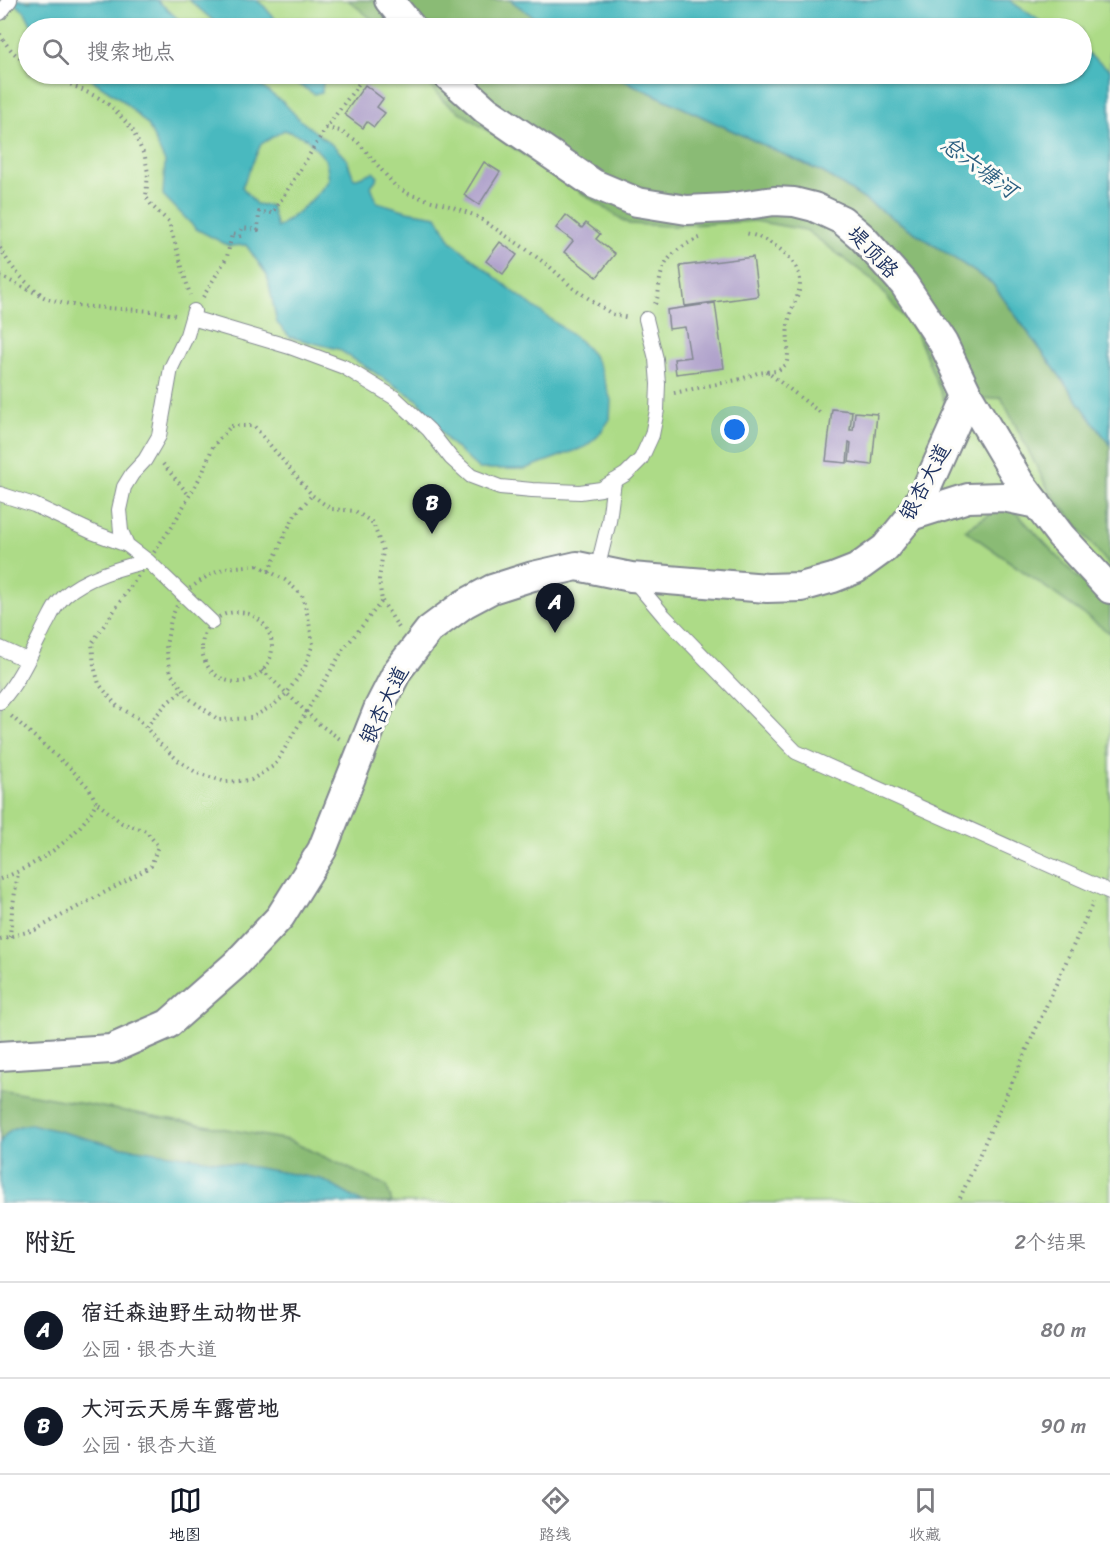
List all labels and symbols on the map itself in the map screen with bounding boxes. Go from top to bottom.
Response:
water label: 总六塘河 [932,125,1028,210]
street label: 堤顶路 [837,216,909,288]
your location [720,415,749,444]
street label: 银杏大道 [889,436,961,528]
pin: B [412,484,452,534]
pin: A [536,584,574,633]
street label: 银杏大道 [349,659,419,751]

